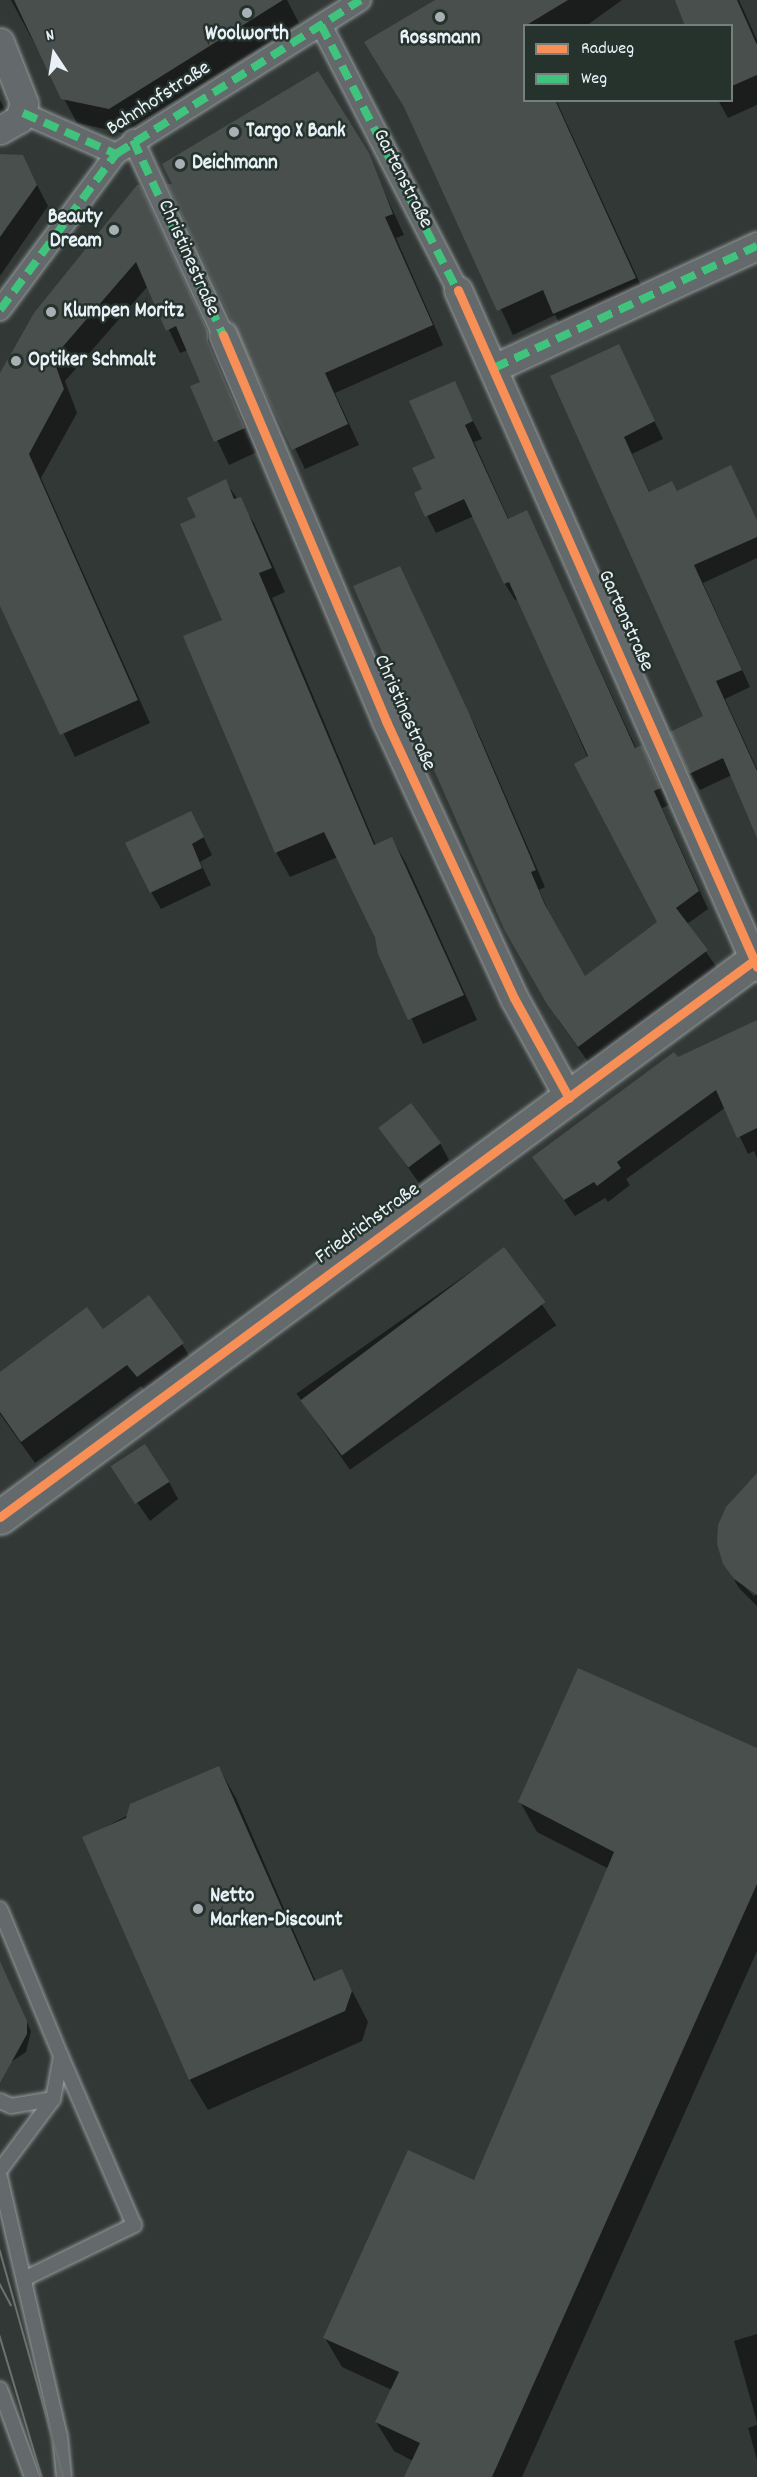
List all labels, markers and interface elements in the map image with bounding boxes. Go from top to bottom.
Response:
marker: Woolworth [240,6,254,20]
marker: Rossmann [433,10,447,24]
place label: Woolworth [205,22,289,48]
north arrow [24,24,84,84]
text: N [44,24,56,48]
legend [523,24,733,102]
place label: Rossmann [400,26,480,52]
text: Radweg [581,37,634,62]
street label: Bahnhofstraße [102,56,216,142]
text: Weg [581,67,607,92]
place label: Targo X Bank [246,119,346,145]
marker: Targo X Bank [227,125,241,139]
street label: Gartenstraße [366,125,438,233]
place label: Deichmann [192,151,278,177]
marker: Deichmann [173,157,187,171]
street label: Christinestraße [151,196,225,320]
place label: Beauty Dream [48,205,102,255]
marker: Beauty Dream [107,223,121,237]
place label: Klumpen Moritz [63,299,184,325]
marker: Klumpen Moritz [44,305,58,319]
place label: Optiker Schmalt [28,348,156,374]
marker: Optiker Schmalt [9,354,23,368]
street label: Gartenstraße [591,566,659,676]
street label: Christinestraße [367,651,441,775]
street label: Friedrichstraße [311,1178,425,1270]
place label: Netto Marken-Discount [210,1884,342,1934]
marker: Netto Marken-Discount [191,1902,205,1916]

